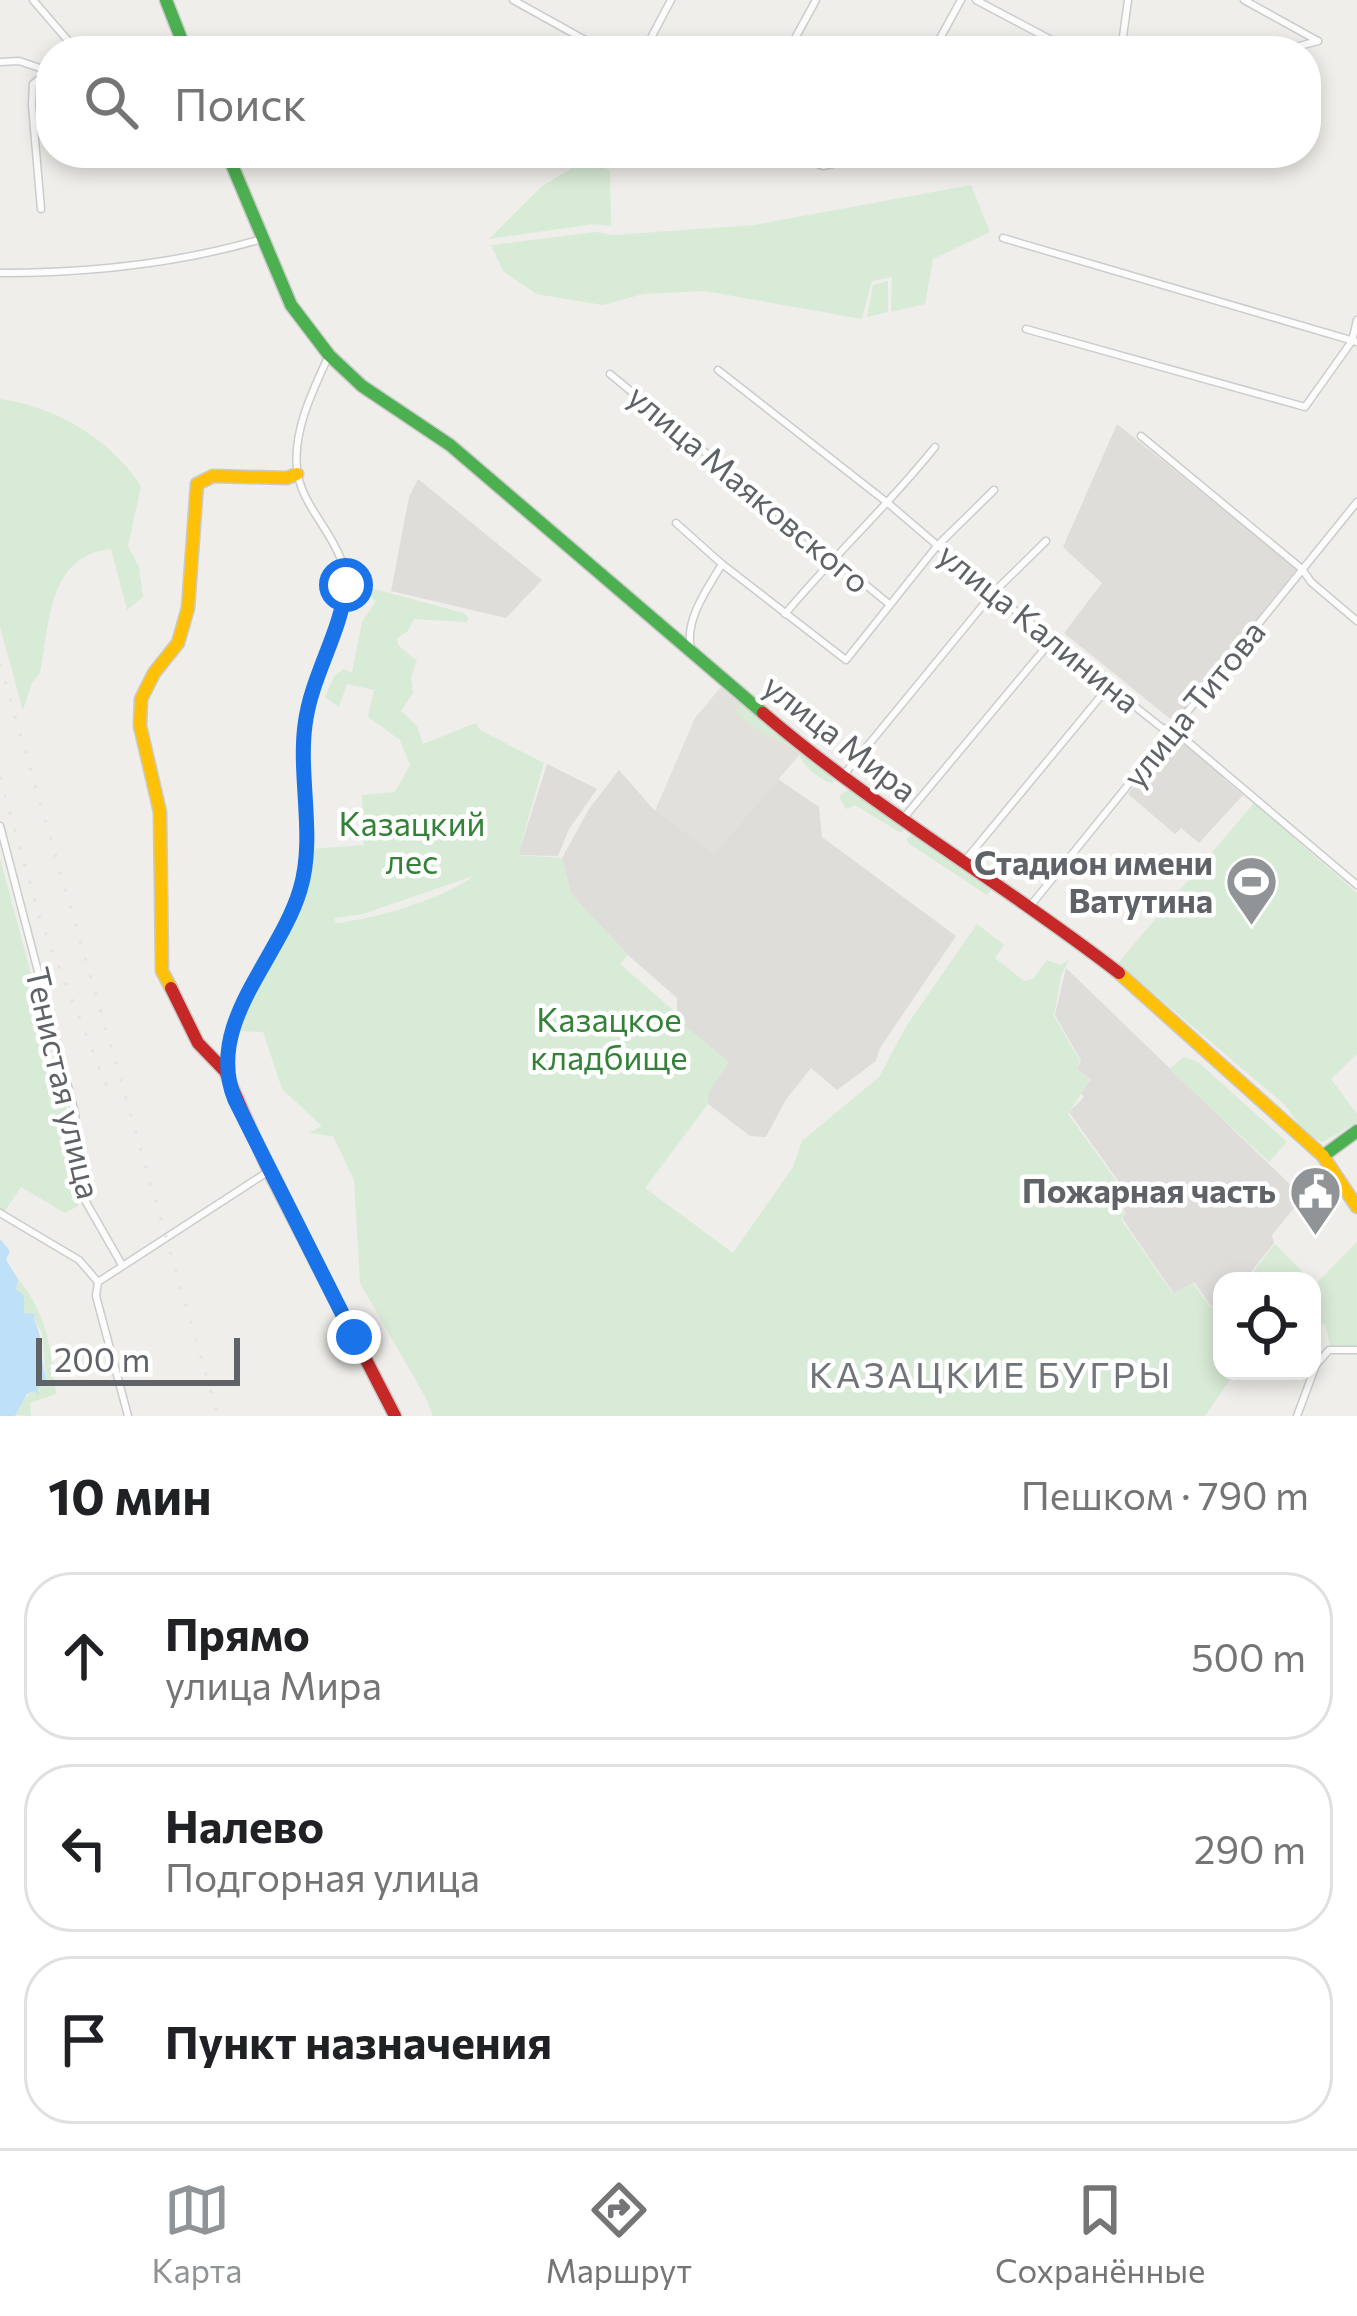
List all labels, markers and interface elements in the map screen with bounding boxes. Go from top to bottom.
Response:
search box [36,36,1321,168]
icon: search [78,69,144,135]
text: Поиск [174,75,307,130]
street label: улица Маяковского [621,375,879,601]
street label: улица Калинина [931,533,1149,721]
route start [319,558,373,612]
street label: улица Титова [1113,611,1273,795]
street label: улица Мира [756,664,926,809]
park label: Казацкий лес [338,802,486,881]
place label: Стадион имени Ватутина [974,841,1213,920]
sports icon: Стадион имени Ватутина [1224,854,1280,928]
street label: Тенистая улица [18,963,111,1203]
park label: Казацкое кладбище [530,998,688,1077]
public building icon: Пожарная часть [1287,1163,1343,1237]
place label: Пожарная часть [1022,1169,1276,1210]
map controls [1213,1272,1321,1380]
button: locate [1213,1272,1321,1380]
route end [327,1310,381,1364]
scale bar [36,1332,240,1385]
text: 200 m [54,1338,150,1379]
district label: КАЗАЦКИЕ БУГРЫ [809,1351,1173,1395]
text: 10 мин [48,1463,212,1526]
text: Пешком · 790 m [1021,1470,1309,1518]
text: Прямо [165,1605,310,1660]
icon: ahead [51,1623,117,1689]
text: 500 m [1191,1632,1306,1680]
text: улица Мира [165,1660,382,1708]
text: Налево [165,1797,324,1852]
icon: left [51,1815,117,1881]
text: 290 m [1194,1824,1306,1872]
text: Подгорная улица [165,1852,480,1900]
icon: arrive [51,2007,117,2073]
text: Пункт назначения [165,2013,552,2068]
tab: Карта [151,2177,242,2290]
tab: Маршрут [545,2177,692,2290]
tab: Сохранённые [995,2177,1206,2290]

